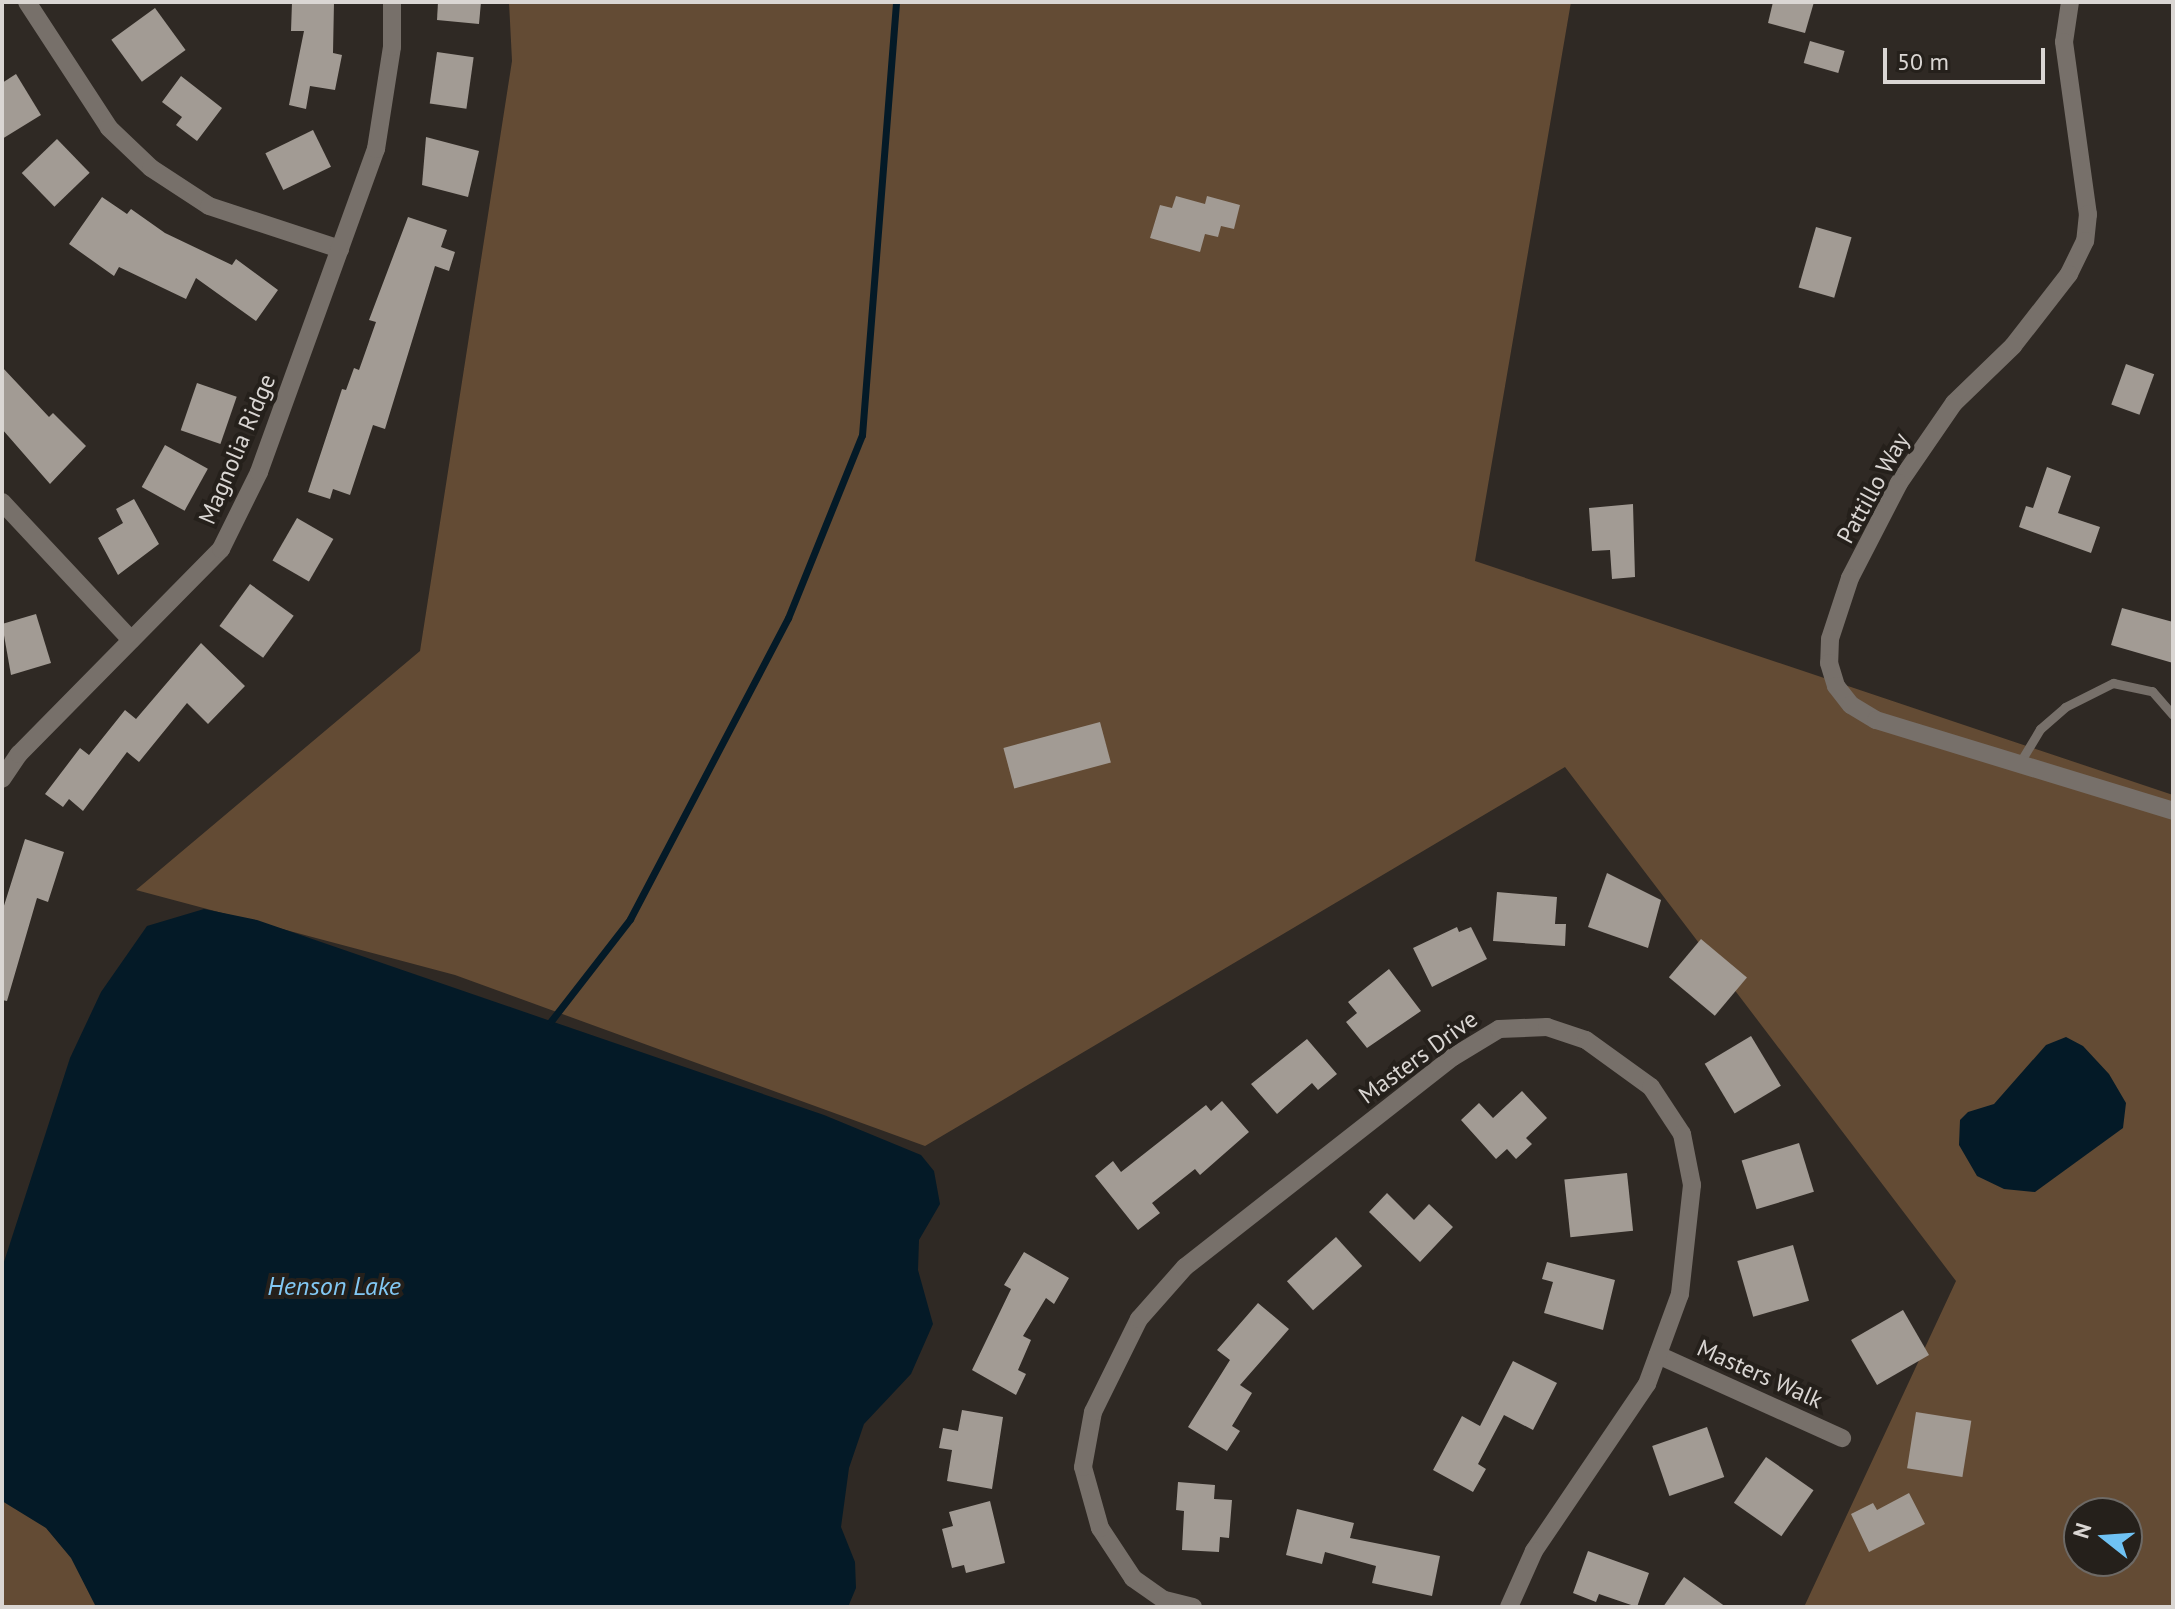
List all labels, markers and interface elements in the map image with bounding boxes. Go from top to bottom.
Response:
scale bar [1887,32,2049,82]
text: 50 m [1897,46,1949,77]
street label: Magnolia Ridge [192,370,282,528]
street label: Pattillo Way [1831,427,1915,549]
street label: Masters Drive [1353,1004,1483,1110]
water label: Henson Lake [267,1270,401,1302]
street label: Masters Walk [1692,1333,1828,1415]
north arrow [2063,1497,2143,1577]
text: N [2066,1520,2097,1542]

